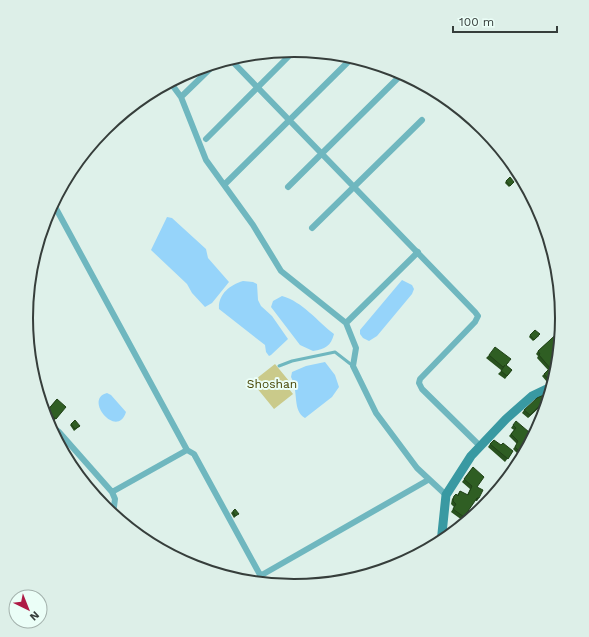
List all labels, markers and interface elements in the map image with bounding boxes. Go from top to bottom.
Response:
scale bar [453,8,557,34]
text: 100 m [459,15,494,29]
park label: Shoshan [247,377,297,391]
north arrow [8,589,48,629]
text: N [27,608,42,623]

